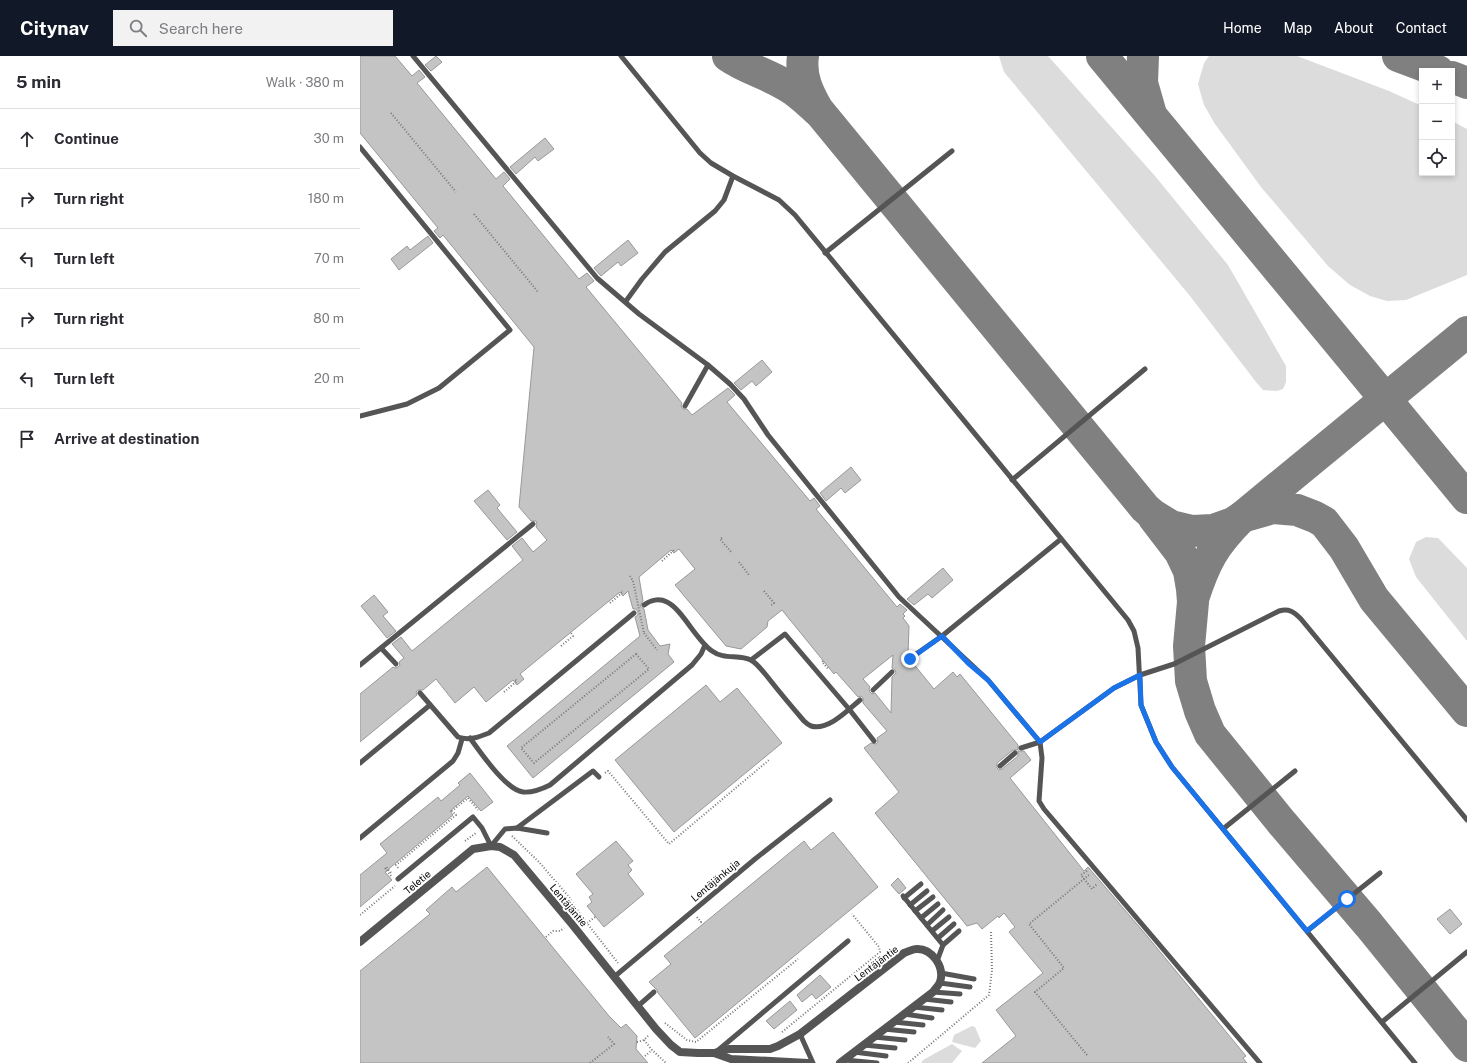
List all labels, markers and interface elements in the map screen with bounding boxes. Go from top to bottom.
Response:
search box [113,10,393,46]
text: Citynav [20,17,89,39]
icon: search [127,17,149,39]
text: Search here [159,20,243,37]
text: Home [1223,20,1262,36]
text: Map [1284,20,1312,36]
text: About [1334,20,1374,36]
text: Contact [1396,20,1447,36]
map controls [1419,68,1455,176]
button: + [1419,68,1455,104]
text: 5 min [16,72,61,92]
text: Walk · 380 m [266,75,344,90]
button: − [1419,104,1455,140]
icon: ahead [16,128,38,150]
text: Continue [54,130,119,147]
text: 30 m [314,131,344,146]
button: locate [1419,140,1455,176]
icon: right [16,188,38,210]
text: Turn right [54,190,124,207]
text: 180 m [308,191,344,206]
icon: left [16,248,38,270]
text: Turn left [54,250,115,267]
text: 70 m [314,251,344,266]
icon: right [16,308,38,330]
text: Turn right [54,310,124,327]
text: 80 m [313,311,344,326]
icon: left [16,368,38,390]
text: Turn left [54,370,115,387]
text: 20 m [314,371,344,386]
icon: arrive [16,428,38,450]
text: Arrive at destination [54,430,199,447]
route end [901,650,919,668]
street label: Lentäjänkuja [688,856,742,904]
street label: Teletie [401,867,433,897]
street label: Lentäjäntie [548,881,590,929]
route start [1338,890,1356,908]
street label: Lentäjäntie [852,942,901,983]

